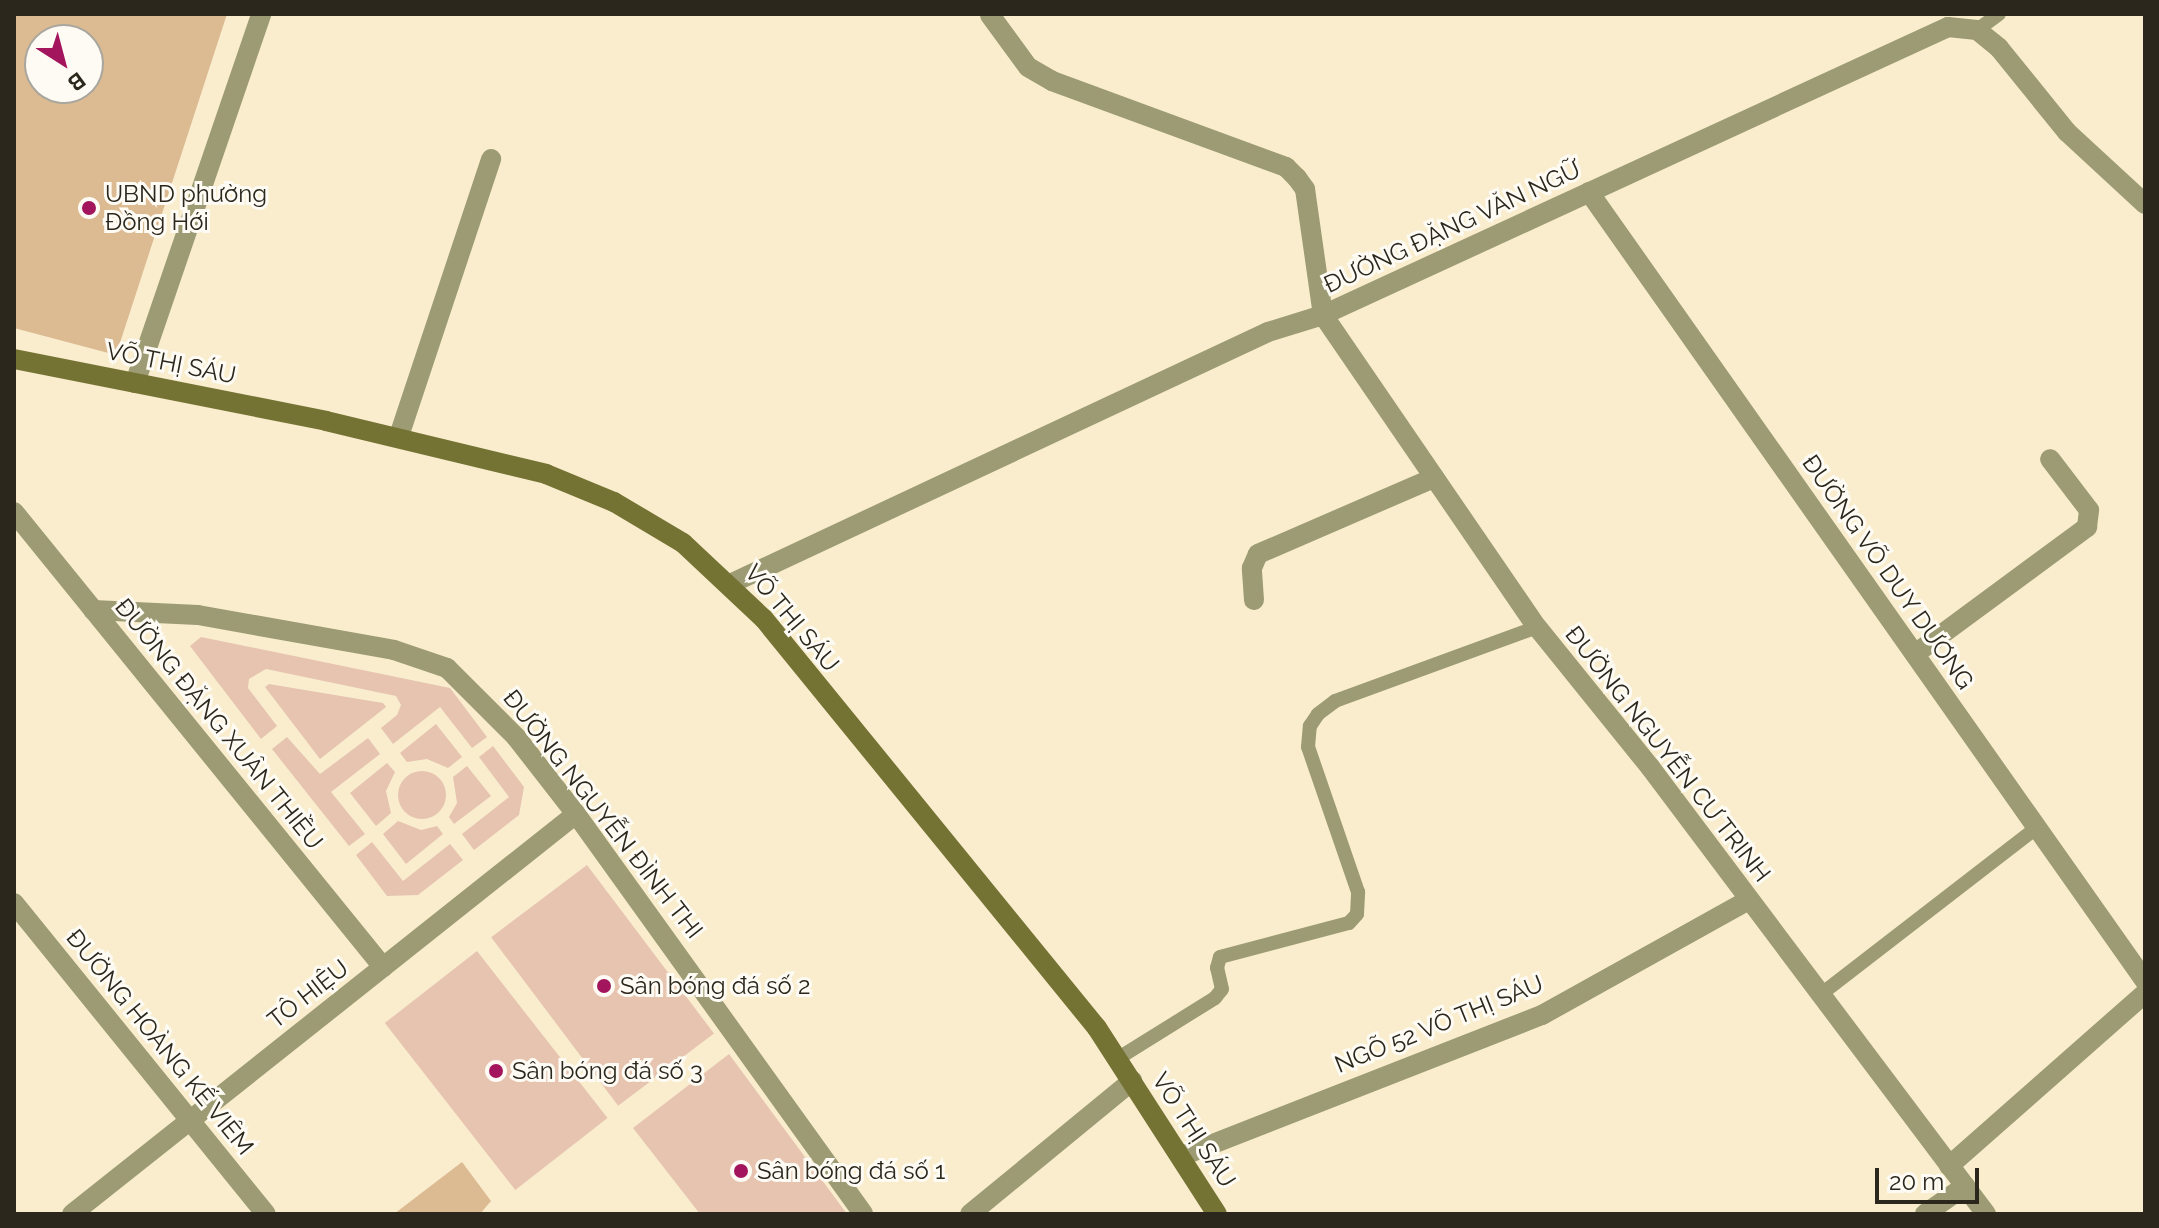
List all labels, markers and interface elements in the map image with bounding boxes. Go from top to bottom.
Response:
north arrow [24,24,104,104]
text: B [63,67,91,97]
street label: ĐƯỜNG ĐẶNG VĂN NGỮ [1319,155,1585,299]
place label: UBND phường Đồng Hới [105,180,267,236]
marker: UBND phường Đồng Hới [80,199,98,217]
street label: VÕ THỊ SÁU [103,336,239,390]
street label: ĐƯỜNG VÕ DUY DƯƠNG [1796,449,1980,695]
street label: VÕ THỊ SÁU [739,558,845,678]
street label: ĐƯỜNG ĐẶNG XUÂN THIỀU [109,592,329,856]
street label: ĐƯỜNG NGUYỄN CƯ TRINH [1559,620,1777,888]
street label: ĐƯỜNG NGUYỄN ĐÌNH THI [497,684,709,944]
street label: ĐƯỜNG HOÀNG KẾ VIÊM [60,923,260,1161]
street label: TÔ HIỆU [262,954,354,1034]
street label: NGÕ 52 VÕ THỊ SÁU [1330,969,1548,1079]
place label: Sân bóng đá số 2 [620,972,810,1000]
marker: Sân bóng đá số 2 [595,977,613,995]
place label: Sân bóng đá số 3 [512,1057,703,1085]
marker: Sân bóng đá số 3 [487,1062,505,1080]
street label: VÕ THỊ SÁU [1146,1067,1242,1193]
scale bar [1879,1152,1983,1202]
place label: Sân bóng đá số 1 [757,1157,945,1185]
marker: Sân bóng đá số 1 [732,1162,750,1180]
text: 20 m [1889,1167,1944,1196]

